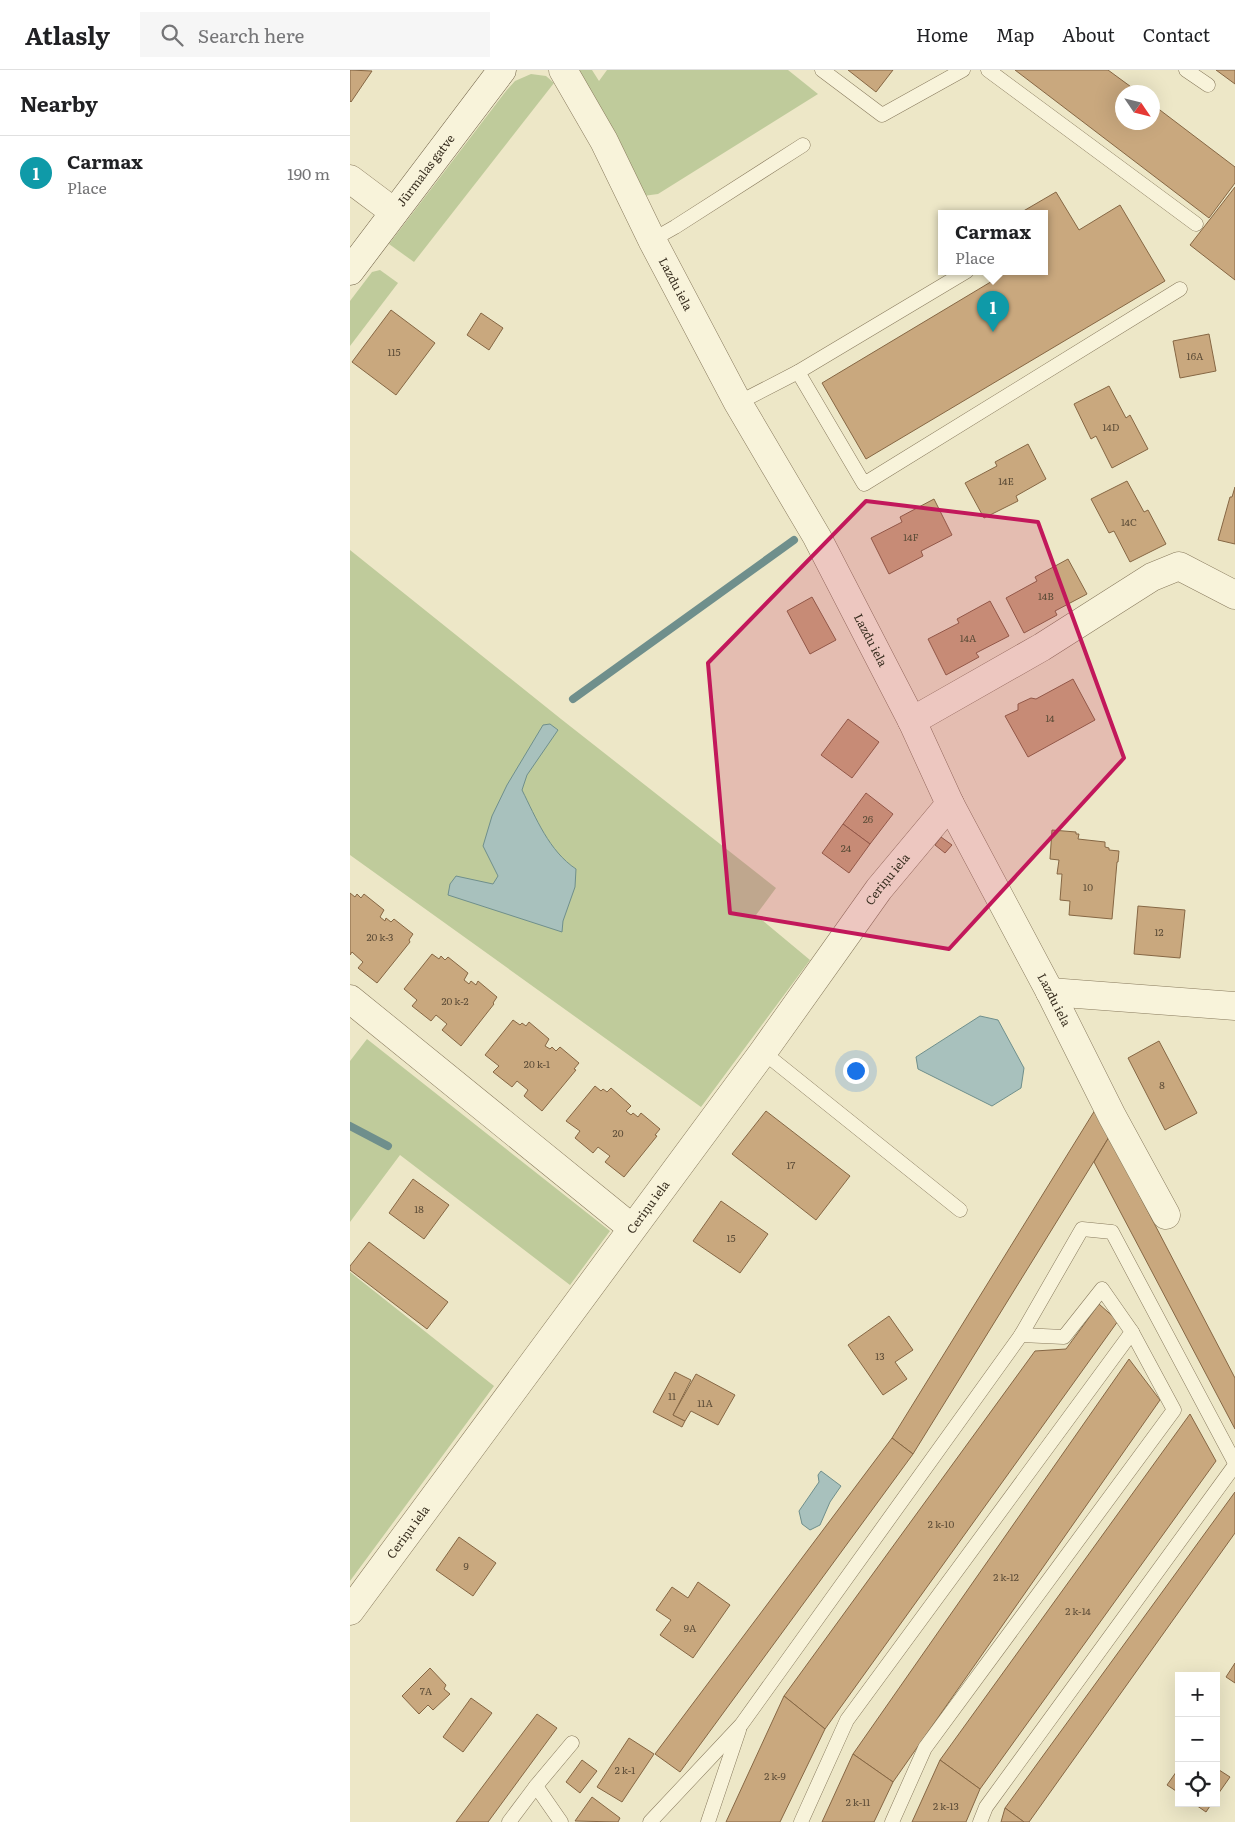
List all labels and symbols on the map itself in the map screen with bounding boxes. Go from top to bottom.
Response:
north arrow [1115,85,1160,130]
street label: Jūrmalas gatve [392,130,458,210]
street label: Lazdu iela [655,254,698,314]
pin: 1 [977,291,1009,332]
house number: 115 [387,344,401,359]
house number: 16A [1187,348,1204,363]
house number: 14D [1103,419,1120,434]
house number: 14E [998,473,1014,488]
house number: 14C [1121,514,1137,529]
house number: 14F [903,529,919,544]
house number: 14B [1038,588,1054,603]
street label: Lazdu iela [850,610,893,670]
house number: 14A [960,630,977,645]
house number: 14 [1045,710,1055,725]
house number: 26 [863,811,874,826]
house number: 24 [841,840,852,855]
street label: Ceriņu iela [860,848,914,909]
house number: 10 [1083,879,1093,894]
house number: 12 [1154,924,1164,939]
house number: 20 k-3 [366,929,394,944]
street label: Lazdu iela [1034,970,1076,1030]
house number: 20 k-2 [442,993,468,1008]
house number: 20 k-1 [524,1056,550,1071]
your location [843,1058,869,1084]
house number: 8 [1159,1077,1165,1092]
house number: 20 [613,1125,624,1140]
house number: 17 [787,1157,795,1172]
street label: Ceriņu iela [622,1176,674,1237]
house number: 18 [414,1201,424,1216]
house number: 15 [726,1230,736,1245]
house number: 13 [875,1348,885,1363]
house number: 11 [668,1388,676,1403]
house number: 11A [697,1395,713,1410]
street label: Ceriņu iela [382,1501,434,1562]
house number: 2 k-10 [928,1516,954,1531]
house number: 9 [463,1558,469,1573]
house number: 2 k-12 [993,1569,1019,1584]
house number: 2 k-14 [1065,1603,1091,1618]
house number: 9A [684,1620,697,1635]
house number: 7A [420,1683,433,1698]
house number: 2 k-1 [615,1762,635,1777]
house number: 2 k-9 [764,1768,786,1783]
house number: 2 k-11 [846,1794,870,1809]
house number: 2 k-13 [933,1798,959,1813]

